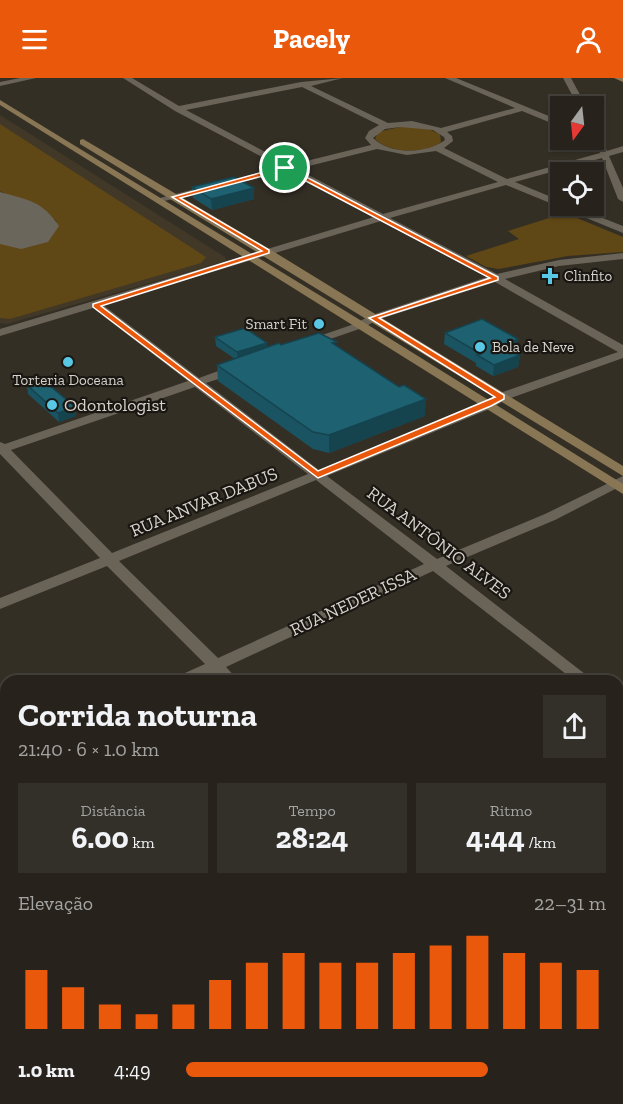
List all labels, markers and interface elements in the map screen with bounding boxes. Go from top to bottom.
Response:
icon: menu [18,23,51,56]
text: Pacely [273,23,350,55]
icon: person [572,23,605,56]
north arrow [550,96,604,150]
map controls [550,96,604,216]
pin [259,142,310,193]
icon: arrive [268,151,301,184]
button: locate [550,162,604,216]
marker: Clinfito [541,267,559,285]
place label: Clinfito [564,267,613,285]
place label: Smart Fit [245,315,307,333]
marker: Smart Fit [312,317,326,331]
place label: Bola de Neve [492,338,574,356]
marker: Bola de Neve [473,340,487,354]
marker: Torteria Doceana [61,355,75,369]
place label: Torteria Doceana [12,371,124,389]
place label: Odontologist [64,394,166,416]
marker: Odontologist [45,398,59,412]
street label: RUA ANVAR DABUS [127,462,281,542]
street label: RUA ANTÔNIO ALVES [363,482,515,604]
street label: RUA NEDER ISSA [286,563,420,641]
text: Corrida noturna [18,695,257,734]
button: share [543,695,606,758]
text: 21:40 · 6 × 1.0 km [18,737,159,761]
text: Distância [80,801,146,820]
text: Tempo [288,801,336,820]
text: Ritmo [490,801,532,820]
text: 6.00 [71,820,129,856]
text: 28:24 [276,820,348,856]
text: 4:44 [466,820,525,856]
text: km [129,833,155,852]
text: /km [525,833,556,852]
text: Elevação [18,891,93,915]
text: 22–31 m [534,891,606,915]
text: 1.0 km [18,1058,74,1082]
text: 4:49 [114,1058,151,1082]

